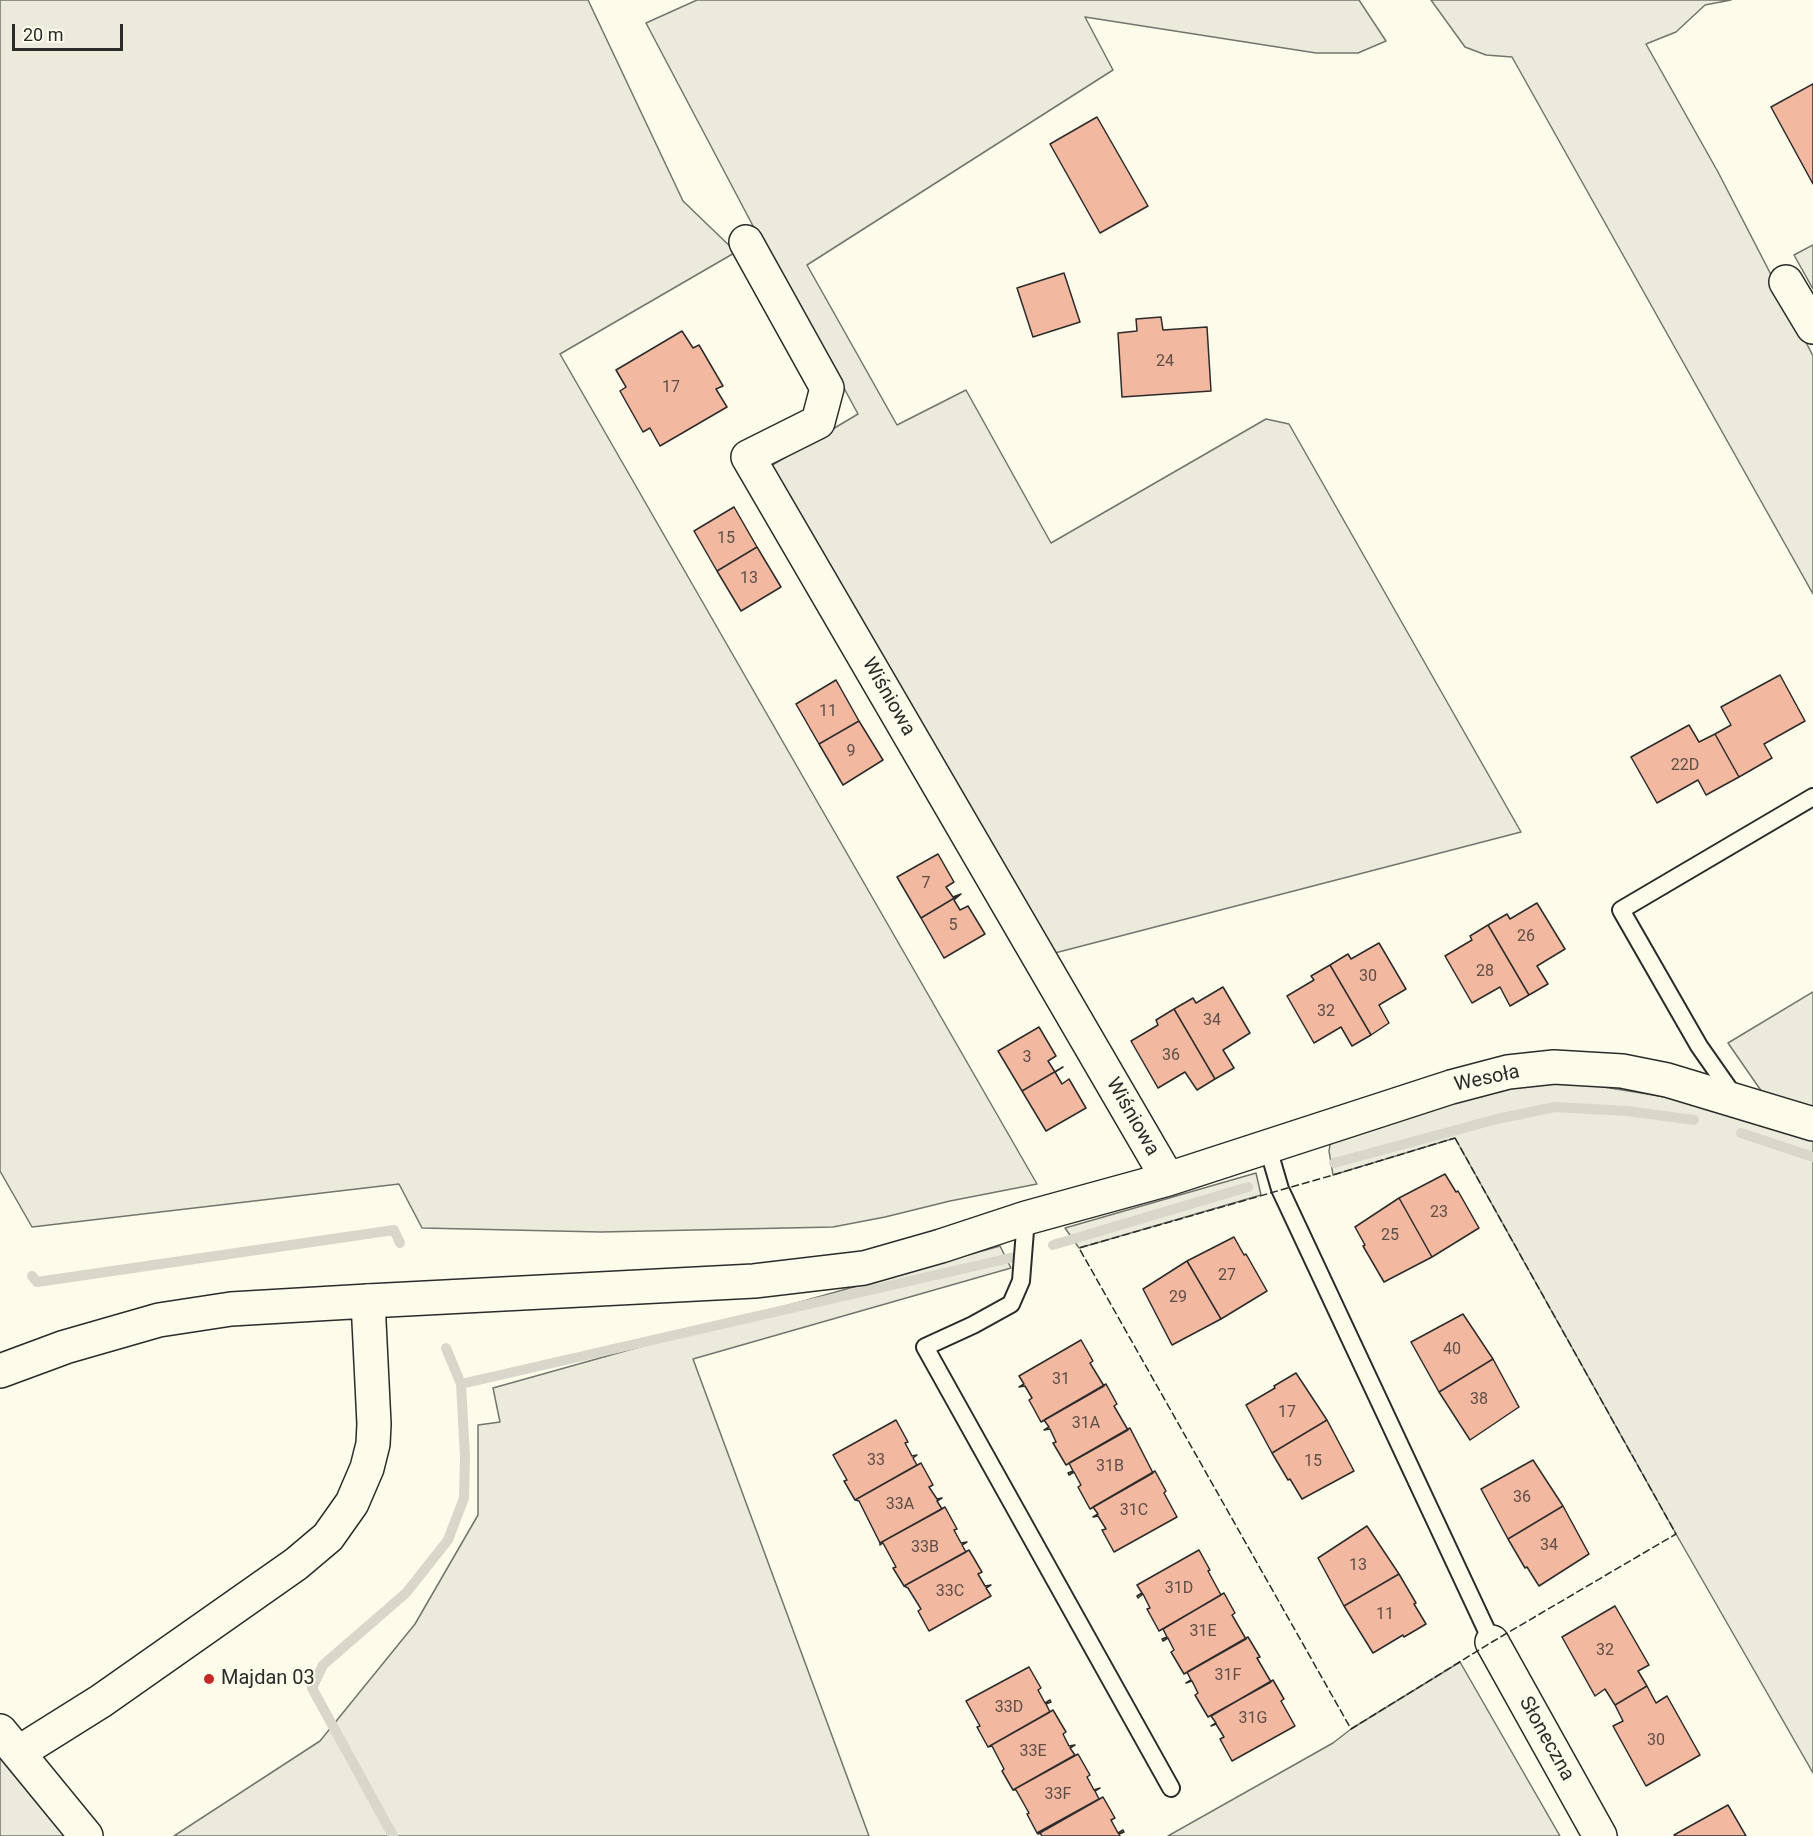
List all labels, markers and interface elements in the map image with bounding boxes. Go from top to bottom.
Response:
scale bar [15,12,126,50]
text: 20 m [23,24,63,45]
house number: 24 [1156,352,1174,372]
house number: 17 [662,378,680,398]
house number: 15 [717,529,735,549]
house number: 13 [740,569,758,589]
street label: Wiśniowa [856,654,920,740]
house number: 11 [819,702,837,722]
house number: 9 [847,742,855,762]
house number: 22D [1671,756,1699,776]
house number: 7 [922,874,930,894]
house number: 5 [949,916,957,936]
house number: 26 [1517,927,1535,947]
house number: 28 [1476,962,1494,982]
house number: 30 [1359,967,1377,987]
house number: 32 [1317,1002,1335,1022]
house number: 34 [1203,1011,1221,1031]
house number: 36 [1162,1046,1180,1066]
house number: 3 [1023,1048,1031,1068]
street label: Wesoła [1452,1060,1522,1098]
street label: Wiśniowa [1100,1074,1164,1160]
house number: 23 [1430,1203,1448,1223]
house number: 25 [1381,1226,1399,1246]
house number: 27 [1218,1266,1236,1286]
house number: 29 [1169,1288,1187,1308]
house number: 40 [1443,1340,1461,1360]
house number: 31 [1052,1370,1070,1390]
house number: 38 [1470,1390,1488,1410]
house number: 17 [1278,1403,1296,1423]
house number: 31A [1072,1414,1100,1434]
house number: 33 [867,1451,885,1471]
house number: 15 [1304,1452,1322,1472]
house number: 31B [1096,1457,1124,1477]
house number: 36 [1513,1488,1531,1508]
house number: 33A [886,1495,914,1515]
house number: 31C [1120,1501,1148,1521]
house number: 34 [1540,1536,1558,1556]
house number: 33B [911,1538,939,1558]
house number: 13 [1349,1556,1367,1576]
house number: 31D [1165,1579,1193,1599]
house number: 33C [936,1582,964,1602]
house number: 11 [1376,1605,1394,1625]
house number: 31E [1189,1622,1217,1642]
house number: 32 [1596,1641,1614,1661]
house number: 31F [1215,1666,1241,1686]
place label: Majdan 03 [221,1667,315,1691]
marker: Majdan 03 [202,1672,216,1686]
street label: Słoneczna [1513,1693,1579,1785]
house number: 33D [995,1698,1023,1718]
house number: 31G [1239,1709,1267,1729]
house number: 30 [1647,1731,1665,1751]
house number: 33E [1019,1742,1047,1762]
house number: 33F [1045,1785,1071,1805]

